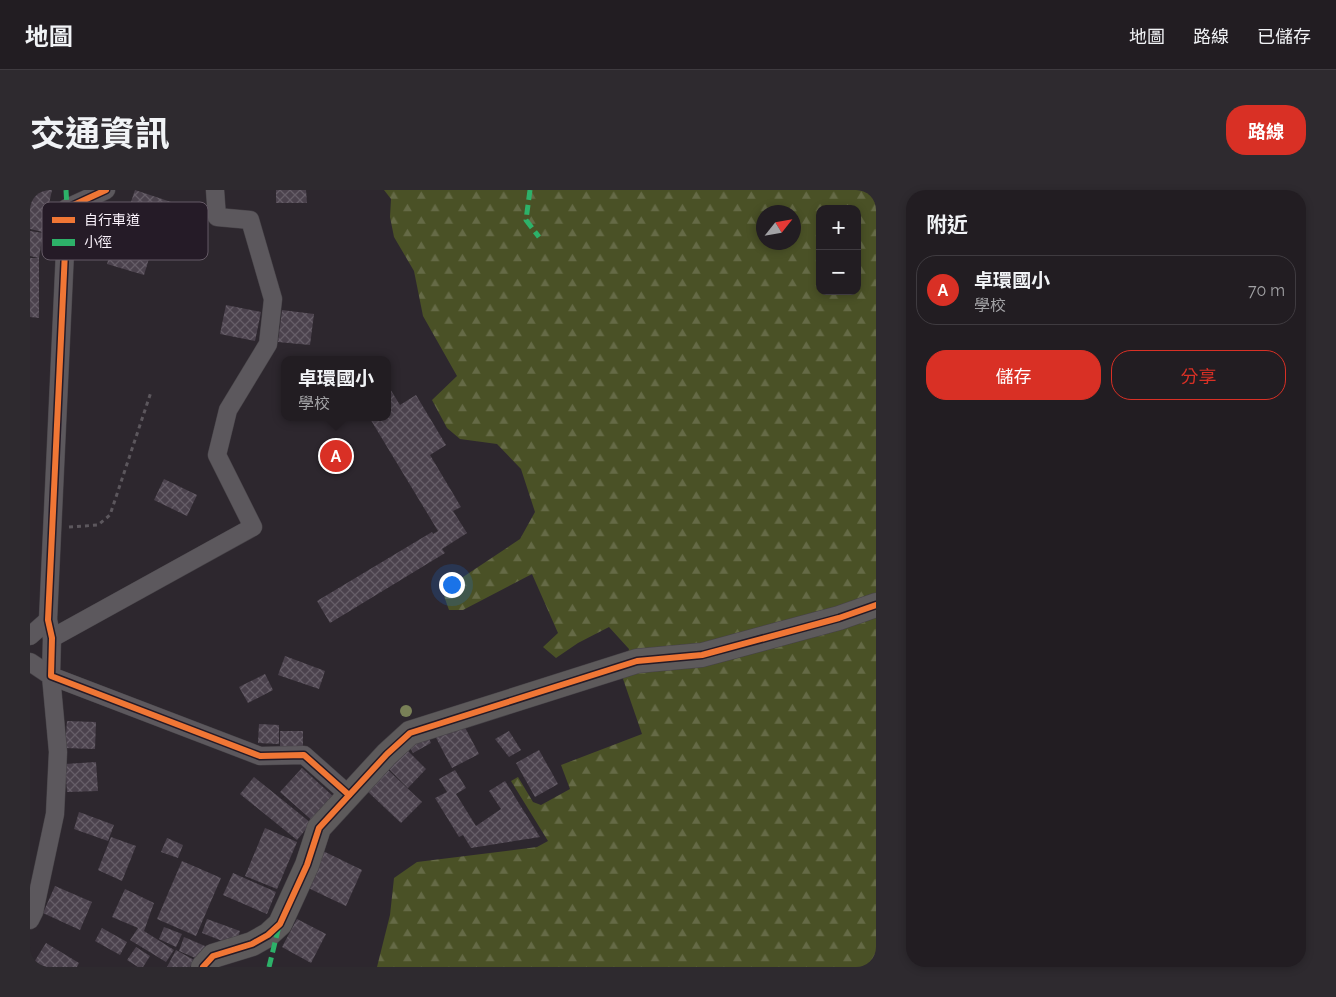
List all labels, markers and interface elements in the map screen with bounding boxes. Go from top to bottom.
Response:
text: 地圖 [25,22,73,51]
text: 地圖 [1129,26,1165,47]
text: 路線 [1193,26,1229,47]
text: 已儲存 [1257,26,1311,47]
button: 路線 [1226,105,1306,155]
text: 交通資訊 [30,113,170,154]
legend [42,202,208,260]
north arrow [756,205,801,250]
map controls [816,205,861,295]
button: + [816,205,861,250]
text: 自行車道 [84,212,140,228]
text: 附近 [926,212,968,237]
text: 小徑 [84,234,112,250]
button: − [816,250,861,295]
text: 卓環國小 [974,269,1050,291]
text: A [938,281,948,300]
text: 70 m [1248,281,1285,300]
text: 學校 [974,296,1006,315]
button: 儲存 [926,350,1101,400]
button: 分享 [1111,350,1286,400]
popup [281,356,391,421]
text: 卓環國小 [298,367,374,389]
text: 學校 [298,394,330,413]
pin: A [320,437,352,475]
your location [439,572,465,598]

